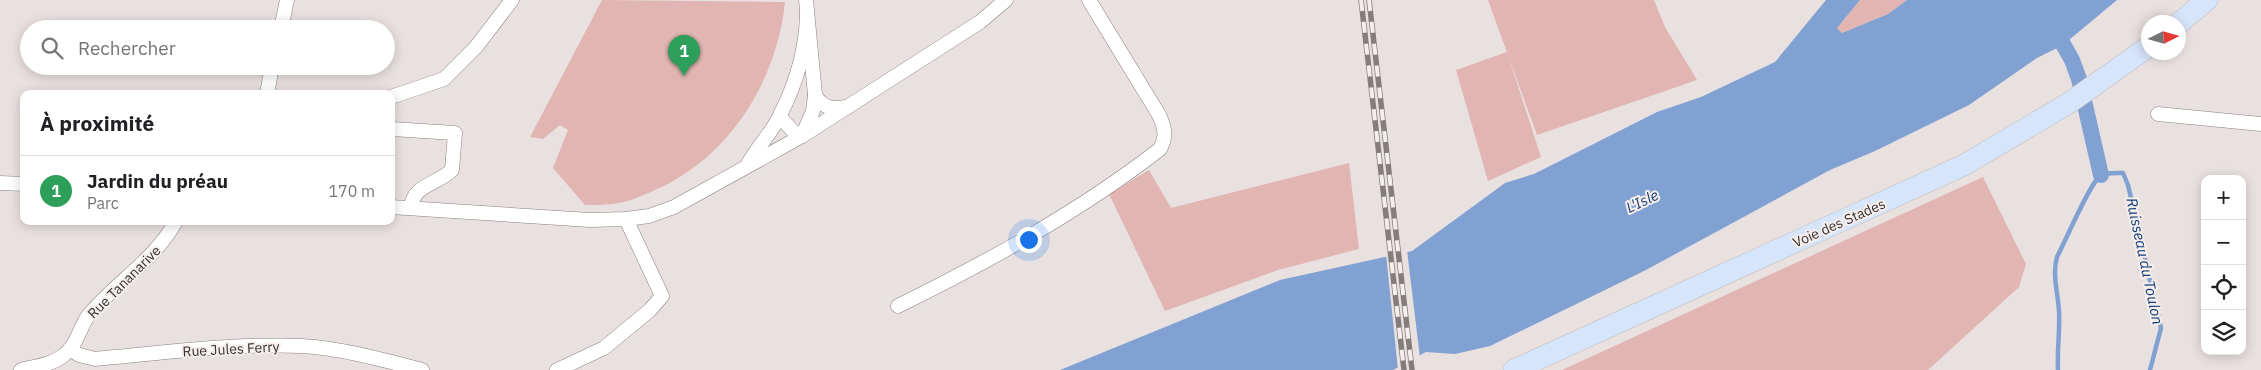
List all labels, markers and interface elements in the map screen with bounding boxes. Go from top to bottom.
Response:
north arrow [2141,15,2186,60]
search box [20,20,395,75]
icon: search [38,34,66,62]
pin: 1 [668,35,700,76]
text: Rechercher [78,36,176,60]
text: À proximité [40,109,154,137]
text: Jardin du préau [87,169,228,193]
map controls [2201,175,2246,355]
button: + [2201,175,2246,220]
text: 1 [51,181,61,201]
text: 170 m [328,181,375,201]
water label: L'Isle [1623,185,1662,217]
text: Parc [87,193,119,213]
street label: Voie des Stades [1790,194,1888,251]
water label: Ruisseau du Toulon [2122,196,2168,326]
button: − [2201,220,2246,265]
your location [1016,227,1042,253]
street label: Rue Tananarive [84,241,165,322]
button: locate [2201,265,2246,310]
button: layers [2201,310,2246,355]
street label: Rue Jules Ferry [182,337,280,361]

